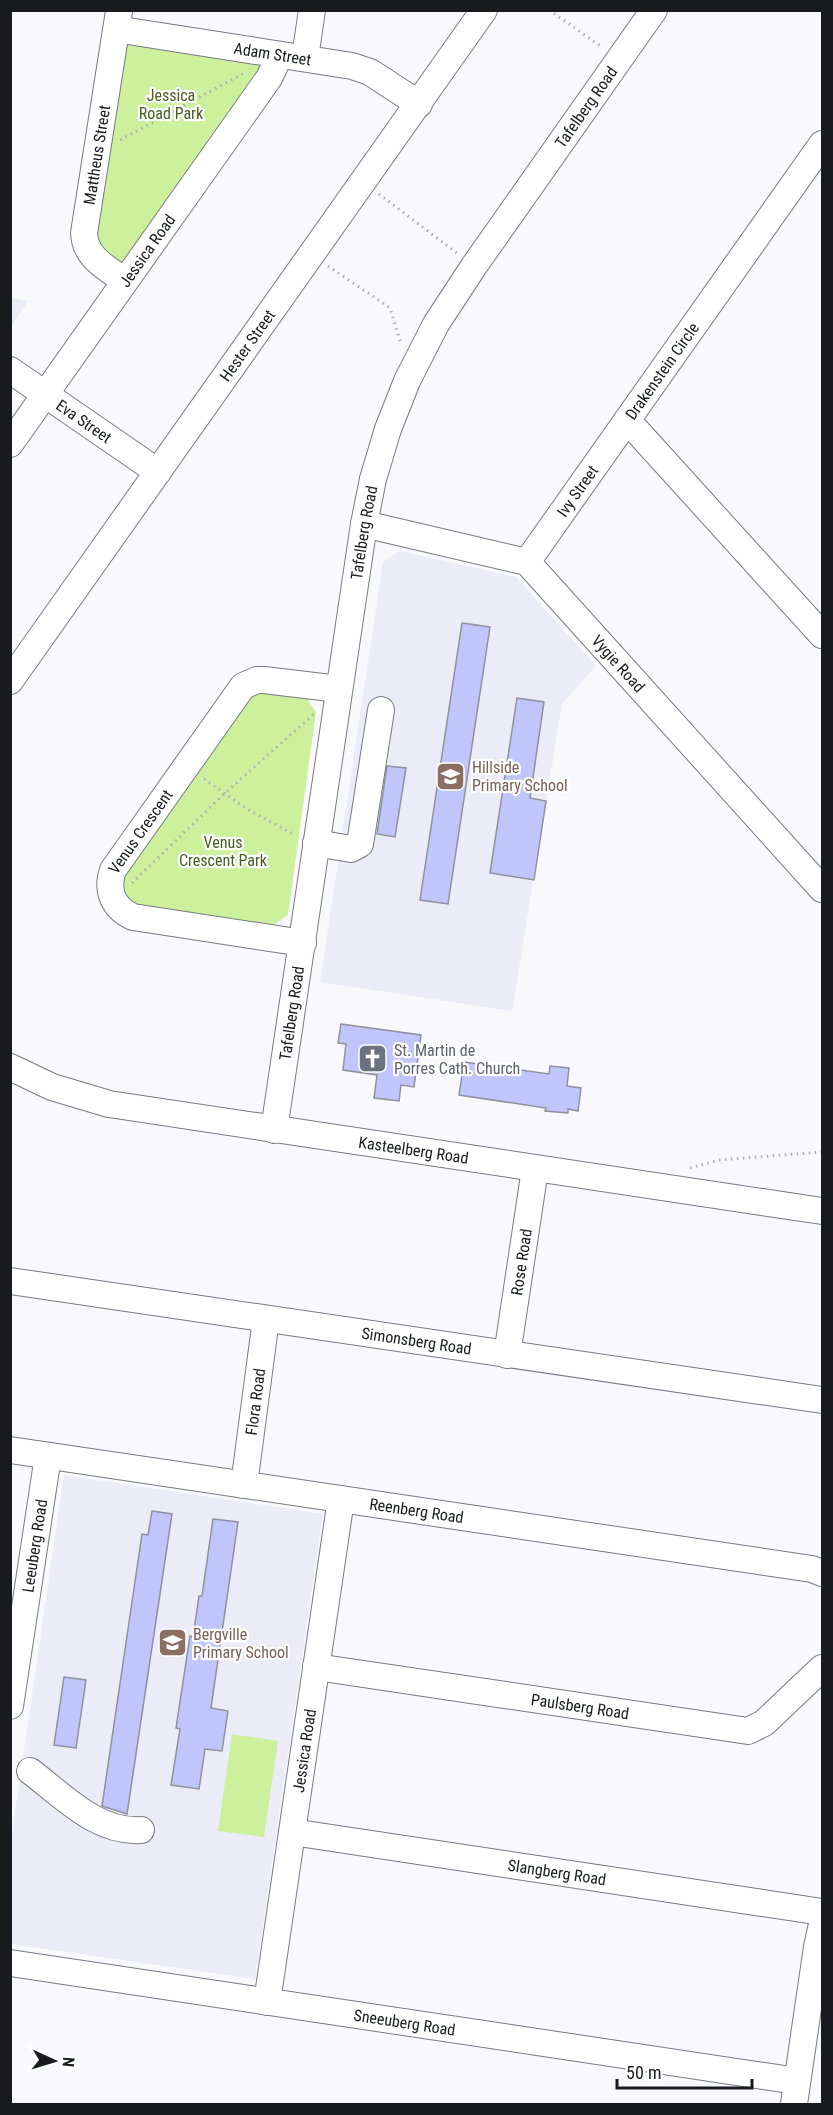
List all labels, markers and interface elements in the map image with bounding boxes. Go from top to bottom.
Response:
street label: Adam Street [233,38,313,69]
street label: Tafelberg Road [551,63,621,151]
park label: Jessica Road Park [139,86,204,123]
street label: Mattheus Street [80,104,114,206]
street label: Jessica Road [115,211,179,290]
street label: Hester Street [215,306,279,385]
street label: Drakenstein Circle [621,319,703,423]
street label: Eva Street [53,395,116,447]
street label: Ivy Street [552,461,602,520]
street label: Tafelberg Road [346,484,381,581]
street label: Vygie Road [588,631,649,696]
place label: Hillside Primary School [472,758,568,795]
school or university icon: Hillside Primary School [435,760,467,792]
street label: Venus Crescent [104,785,177,877]
park label: Venus Crescent Park [179,833,268,870]
street label: Tafelberg Road [275,965,308,1062]
place label: St. Martin de Porres Cath. Church [394,1041,520,1078]
church icon: St. Martin de Porres Cath. Church [357,1043,389,1075]
street label: Kasteelberg Road [357,1132,470,1167]
street label: Rose Road [507,1227,535,1297]
street label: Simonsberg Road [360,1323,473,1358]
street label: Flora Road [241,1367,269,1436]
street label: Reenberg Road [368,1494,465,1527]
street label: Leeuberg Road [18,1498,51,1594]
place label: Bergville Primary School [193,1625,289,1662]
school or university icon: Bergville Primary School [156,1627,188,1659]
street label: Paulsberg Road [530,1689,630,1723]
street label: Jessica Road [288,1708,320,1794]
street label: Slangberg Road [507,1855,607,1889]
street label: Sneeuberg Road [352,2005,457,2039]
north arrow [24,2031,84,2091]
scale bar [617,2052,752,2090]
text: N [59,2056,78,2068]
text: 50 m [626,2062,661,2083]

